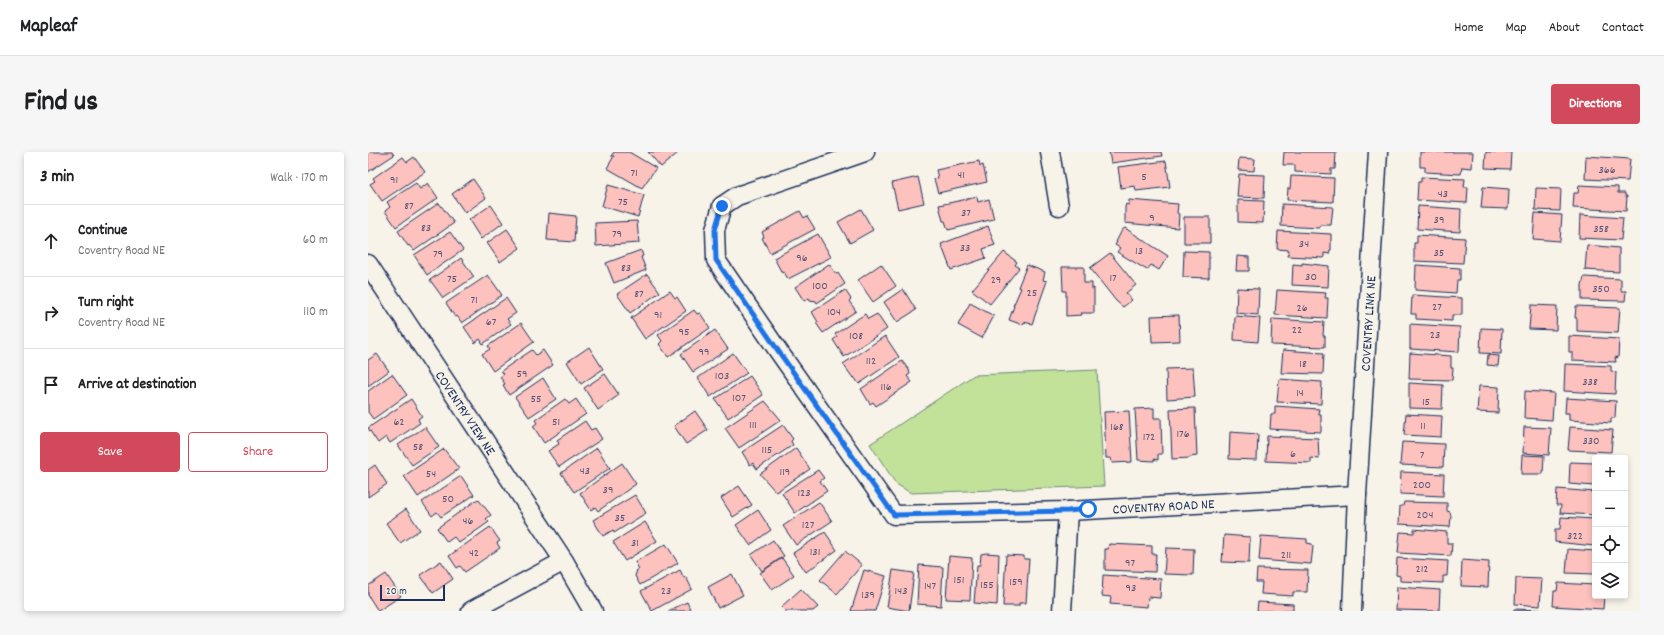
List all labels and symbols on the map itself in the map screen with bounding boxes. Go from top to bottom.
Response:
house number: 366 [1598,162,1616,179]
house number: 71 [630,165,638,182]
house number: 41 [957,167,965,184]
house number: 5 [1141,169,1147,186]
house number: 91 [390,172,398,189]
house number: 43 [1438,186,1448,203]
house number: 75 [618,194,628,211]
route end [713,197,731,215]
house number: 87 [404,198,414,215]
house number: 37 [961,205,971,222]
house number: 9 [1149,210,1155,227]
house number: 39 [1434,212,1444,229]
house number: 83 [421,220,431,237]
house number: 358 [1593,221,1609,238]
house number: 79 [612,226,622,243]
house number: 34 [1299,236,1309,253]
house number: 33 [960,240,970,257]
house number: 13 [1135,243,1143,260]
house number: 35 [1434,245,1444,262]
house number: 79 [433,246,443,263]
house number: 96 [796,250,808,267]
house number: 83 [621,260,631,277]
house number: 30 [1305,269,1317,286]
house number: 17 [1109,270,1117,287]
house number: 75 [447,271,457,288]
house number: 29 [991,272,1001,289]
street label: COVENTRY LINK NE [1357,275,1382,372]
house number: 100 [812,278,828,295]
house number: 350 [1592,281,1610,298]
house number: 25 [1027,285,1037,302]
house number: 87 [634,286,644,303]
house number: 71 [470,292,478,309]
house number: 27 [1432,299,1442,316]
house number: 26 [1296,300,1308,317]
house number: 104 [827,304,841,321]
house number: 91 [654,307,662,324]
house number: 67 [486,314,497,331]
house number: 22 [1292,322,1302,339]
house number: 95 [678,324,690,341]
house number: 23 [1430,327,1440,344]
house number: 108 [849,328,863,345]
house number: 99 [699,344,710,361]
house number: 112 [866,353,876,370]
house number: 18 [1299,356,1307,373]
house number: 59 [516,366,528,383]
street label: COVENTRY VIEW NE [429,367,500,461]
house number: 103 [715,368,729,385]
house number: 338 [1582,374,1598,391]
house number: 116 [880,379,892,396]
house number: 14 [1296,385,1304,402]
house number: 107 [732,390,746,407]
house number: 55 [530,391,542,408]
house number: 15 [1422,394,1430,411]
house number: 62 [393,414,405,431]
house number: 51 [552,414,560,431]
house number: 111 [749,417,757,434]
house number: 11 [1420,418,1426,435]
house number: 168 [1110,419,1124,436]
house number: 176 [1176,426,1190,443]
house number: 172 [1143,429,1155,446]
house number: 330 [1582,433,1600,450]
house number: 58 [413,439,423,456]
house number: 115 [762,442,772,459]
house number: 6 [1290,446,1296,463]
house number: 7 [1420,447,1425,464]
house number: 43 [580,463,590,480]
house number: 119 [780,464,790,481]
house number: 54 [426,466,436,483]
house number: 200 [1413,477,1431,494]
house number: 39 [603,482,613,499]
house number: 123 [797,485,811,502]
house number: 50 [442,491,454,508]
street label: COVENTRY ROAD NE [1112,495,1216,521]
route start [1079,500,1097,518]
house number: 204 [1417,507,1433,524]
house number: 35 [615,510,625,527]
house number: 46 [463,513,474,530]
house number: 127 [802,517,815,534]
house number: 322 [1567,528,1583,545]
house number: 31 [631,535,639,552]
house number: 131 [810,544,820,561]
house number: 42 [469,545,479,562]
house number: 211 [1281,547,1291,564]
house number: 97 [1125,555,1135,572]
house number: 212 [1415,561,1429,578]
house number: 151 [954,572,964,589]
house number: 159 [1009,574,1023,591]
house number: 155 [980,577,994,594]
house number: 147 [924,578,936,595]
house number: 93 [1126,580,1136,597]
scale bar [380,583,445,602]
house number: 23 [661,583,671,600]
house number: 143 [895,583,907,600]
house number: 139 [861,587,875,604]

